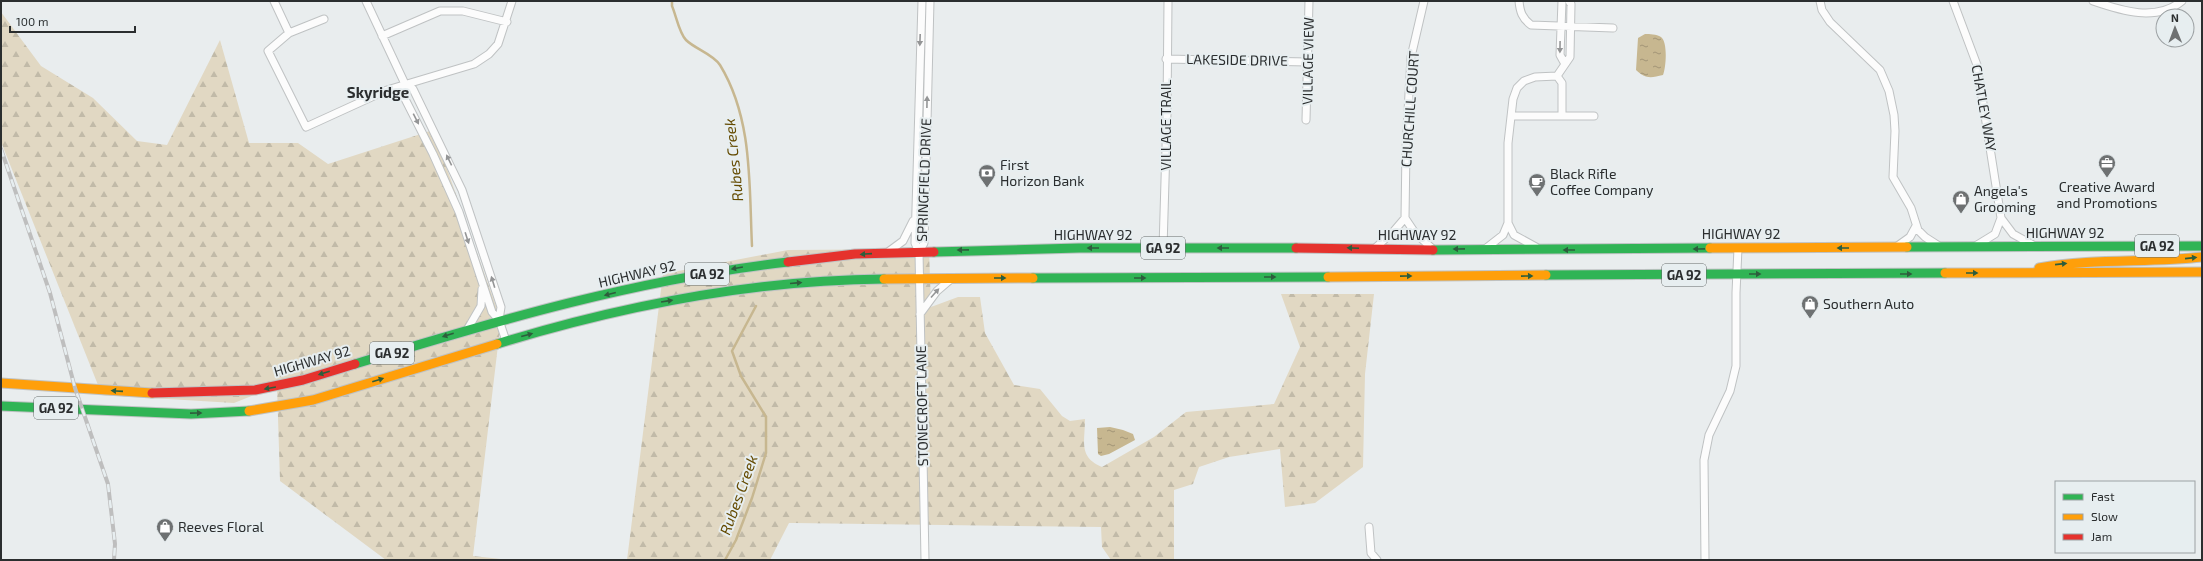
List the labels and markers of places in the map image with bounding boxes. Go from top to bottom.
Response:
office icon: Creative Award and Promotions [2097,153,2117,178]
place label: First Horizon Bank [1000,156,1084,189]
bank icon: First Horizon Bank [977,163,997,188]
place label: Black Rifle Coffee Company [1550,165,1654,198]
cafe icon: Black Rifle Coffee Company [1527,172,1547,197]
place label: Creative Award and Promotions [2057,178,2157,211]
place label: Angela's Grooming [1974,182,2036,215]
shop icon: Angela's Grooming [1951,189,1971,214]
shop icon: Southern Auto [1800,294,1820,319]
place label: Southern Auto [1823,295,1914,312]
shop icon: Reeves Floral [155,517,175,542]
place label: Reeves Floral [178,518,265,535]

